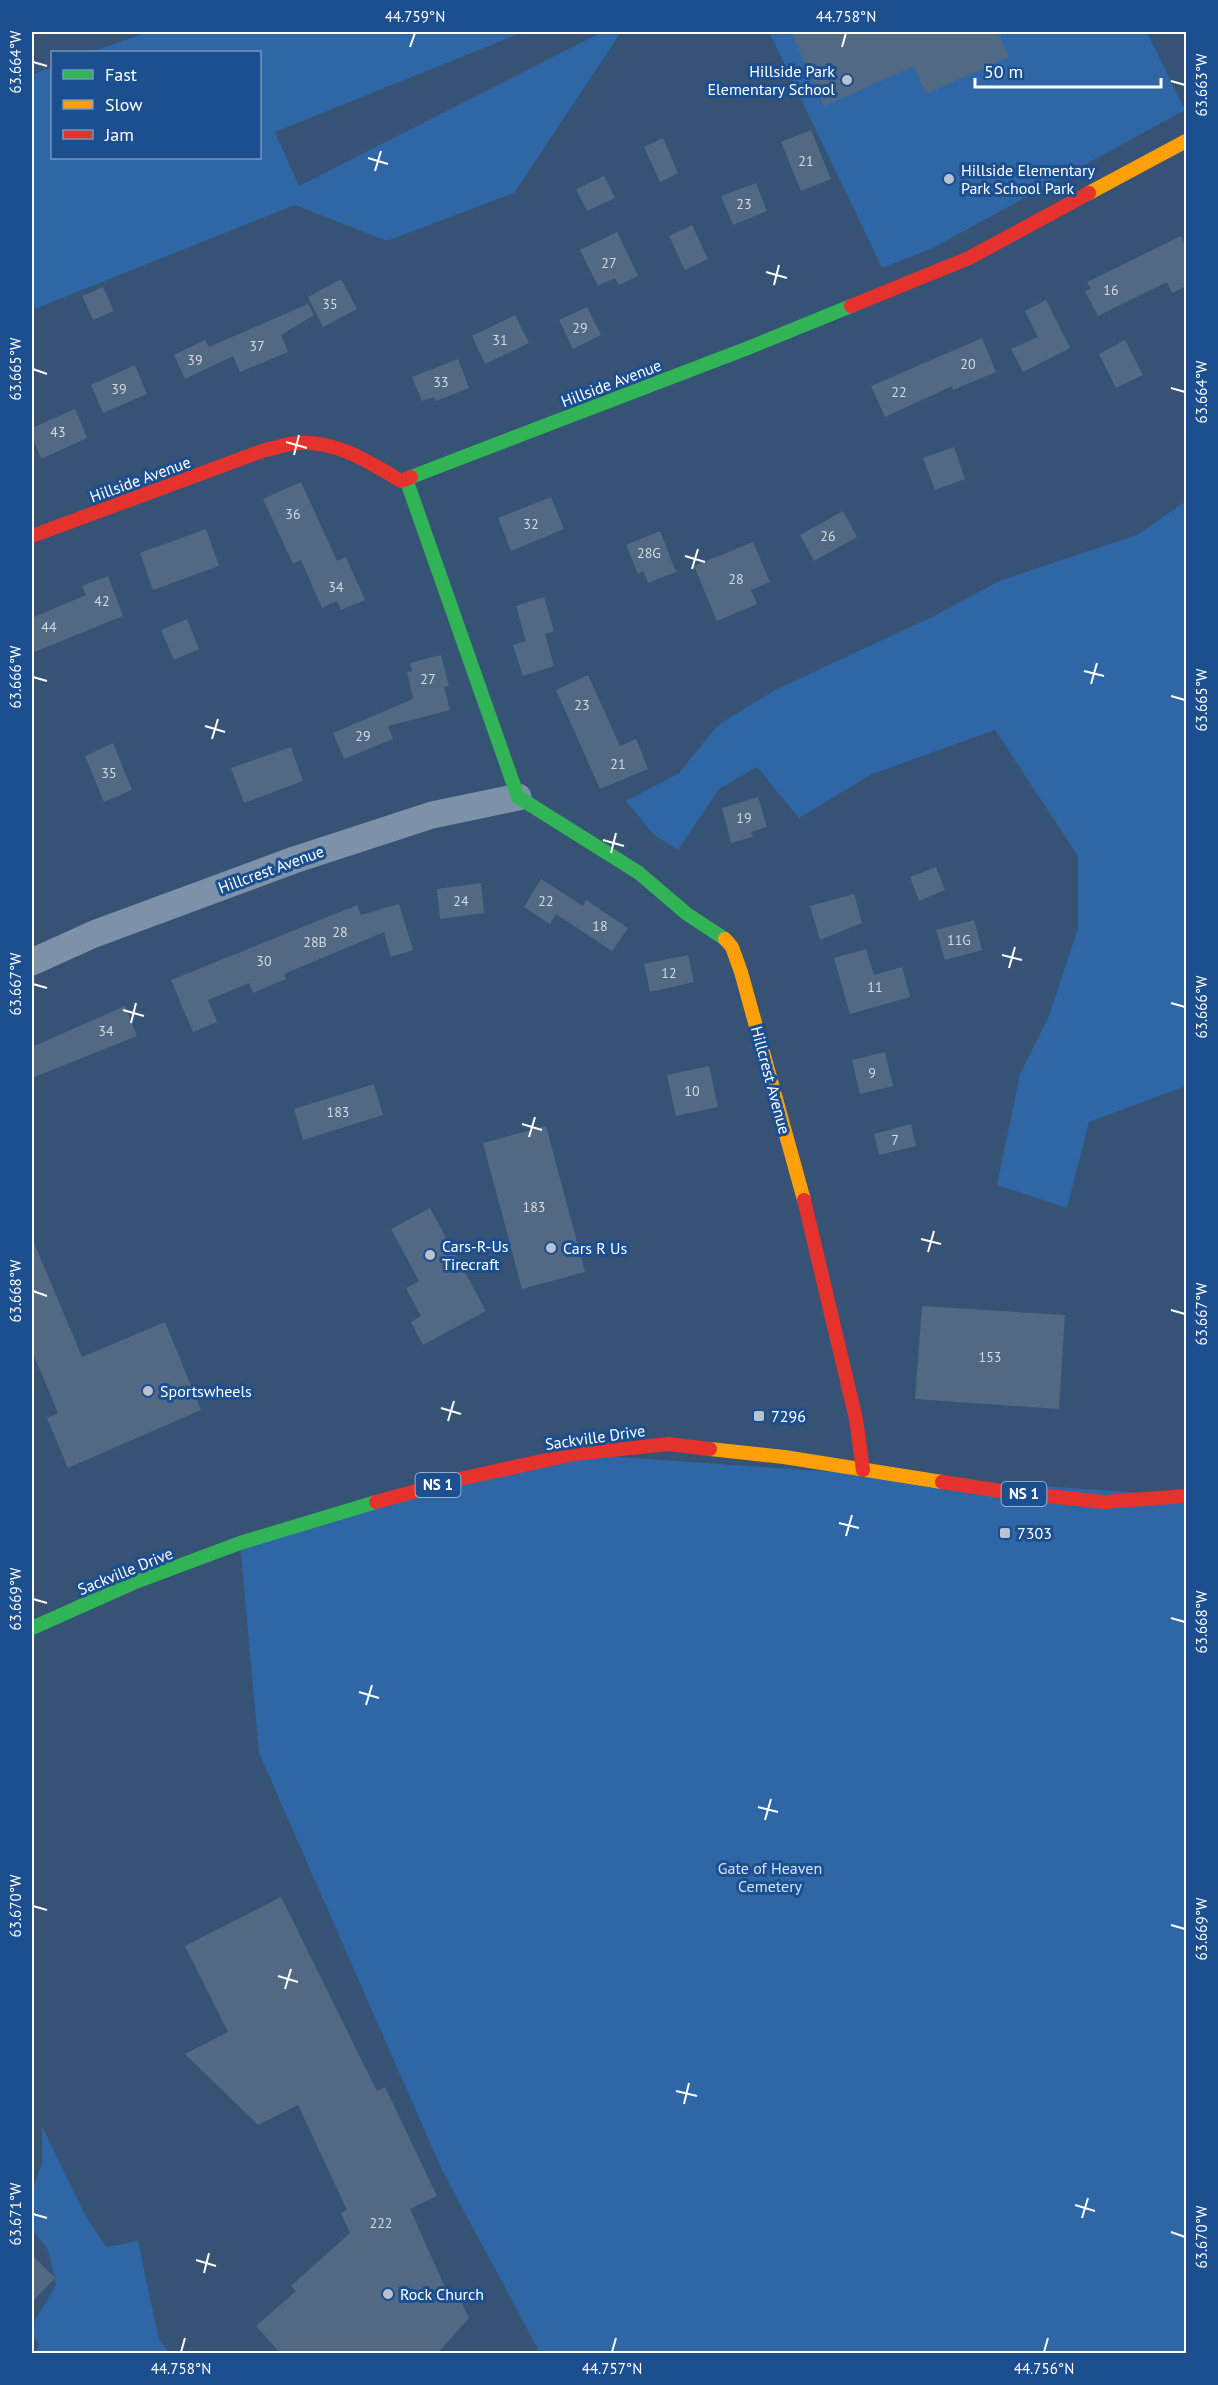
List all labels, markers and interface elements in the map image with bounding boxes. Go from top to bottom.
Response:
text: 44.759°N [385,7,445,26]
text: 44.758°N [816,7,876,26]
text: 63.664°W [6,30,25,93]
legend [51,51,261,159]
scale bar [975,51,1161,89]
text: 63.663°W [1192,53,1211,116]
text: 50 m [984,60,1023,83]
place label: Hillside Park Elementary School [708,61,835,99]
text: Fast [105,63,137,86]
marker: Hillside Park Elementary School [840,73,854,87]
text: Slow [105,93,143,116]
text: Jam [104,123,134,146]
house number: 21 [798,152,814,170]
place label: Hillside Elementary Park School Park [961,160,1095,198]
marker: Hillside Elementary Park School Park [942,172,956,186]
house number: 23 [736,195,752,213]
house number: 27 [601,254,617,272]
house number: 16 [1103,281,1119,299]
house number: 35 [322,295,338,313]
house number: 29 [572,319,588,337]
house number: 31 [492,331,508,349]
text: 63.665°W [6,337,25,400]
house number: 37 [249,337,265,355]
house number: 39 [187,351,203,369]
street label: Hillside Avenue [558,355,664,411]
house number: 20 [960,355,976,373]
text: 63.664°W [1192,360,1211,423]
house number: 33 [433,373,449,391]
house number: 39 [111,380,127,398]
house number: 22 [891,383,907,401]
house number: 43 [50,423,66,441]
street label: Hillside Avenue [87,451,193,507]
house number: 36 [285,505,301,523]
house number: 32 [523,515,539,533]
house number: 26 [820,527,836,545]
house number: 28G [637,544,661,562]
house number: 28 [728,570,744,588]
house number: 34 [328,578,344,596]
house number: 42 [94,592,110,610]
house number: 44 [41,618,57,636]
text: 63.666°W [6,645,25,708]
text: 63.665°W [1192,668,1211,731]
house number: 27 [420,670,436,688]
house number: 23 [574,696,590,714]
house number: 29 [355,727,371,745]
house number: 21 [610,755,626,773]
house number: 35 [101,764,117,782]
house number: 19 [736,809,752,827]
street label: Hillcrest Avenue [215,841,327,897]
house number: 24 [453,892,469,910]
house number: 22 [538,892,554,910]
house number: 18 [592,917,608,935]
house number: 28 [332,923,348,941]
house number: 11G [947,931,971,949]
house number: 28B [303,933,327,951]
text: 63.667°W [6,952,25,1015]
house number: 30 [256,952,272,970]
house number: 12 [661,964,677,982]
text: 63.666°W [1192,975,1211,1038]
house number: 11 [867,978,883,996]
house number: 34 [98,1022,114,1040]
street label: Hillcrest Avenue [747,1024,795,1136]
house number: 9 [868,1064,876,1082]
house number: 10 [684,1082,700,1100]
house number: 183 [327,1103,349,1121]
house number: 7 [891,1131,899,1149]
house number: 183 [523,1198,545,1216]
place label: Cars-R-Us Tirecraft [442,1236,509,1274]
place label: Cars R Us [563,1238,627,1258]
marker: Cars R Us [544,1241,558,1255]
marker: Cars-R-Us Tirecraft [423,1248,437,1262]
text: 63.668°W [6,1259,25,1322]
text: 63.667°W [1192,1282,1211,1345]
house number: 153 [979,1348,1001,1366]
place label: Sportswheels [160,1381,252,1401]
marker: Sportswheels [141,1384,155,1398]
place label: 7296 [771,1406,806,1426]
marker: 7296 [752,1409,766,1423]
street label: Sackville Drive [544,1420,646,1454]
road number: NS 1 [416,1473,460,1497]
road number: NS 1 [1002,1482,1046,1506]
place label: 7303 [1017,1523,1052,1543]
marker: 7303 [998,1526,1012,1540]
street label: Sackville Drive [75,1543,175,1599]
text: 63.669°W [6,1567,25,1630]
text: 63.668°W [1192,1590,1211,1653]
park label: Gate of Heaven Cemetery [718,1858,822,1896]
text: 63.670°W [6,1874,25,1937]
text: 63.669°W [1192,1897,1211,1960]
text: 63.671°W [6,2182,25,2245]
text: 63.670°W [1192,2205,1211,2268]
house number: 222 [370,2214,392,2232]
place label: Rock Church [400,2284,484,2304]
marker: Rock Church [381,2287,395,2301]
text: 44.758°N [151,2359,211,2378]
text: 44.757°N [582,2359,642,2378]
text: 44.756°N [1014,2359,1074,2378]

